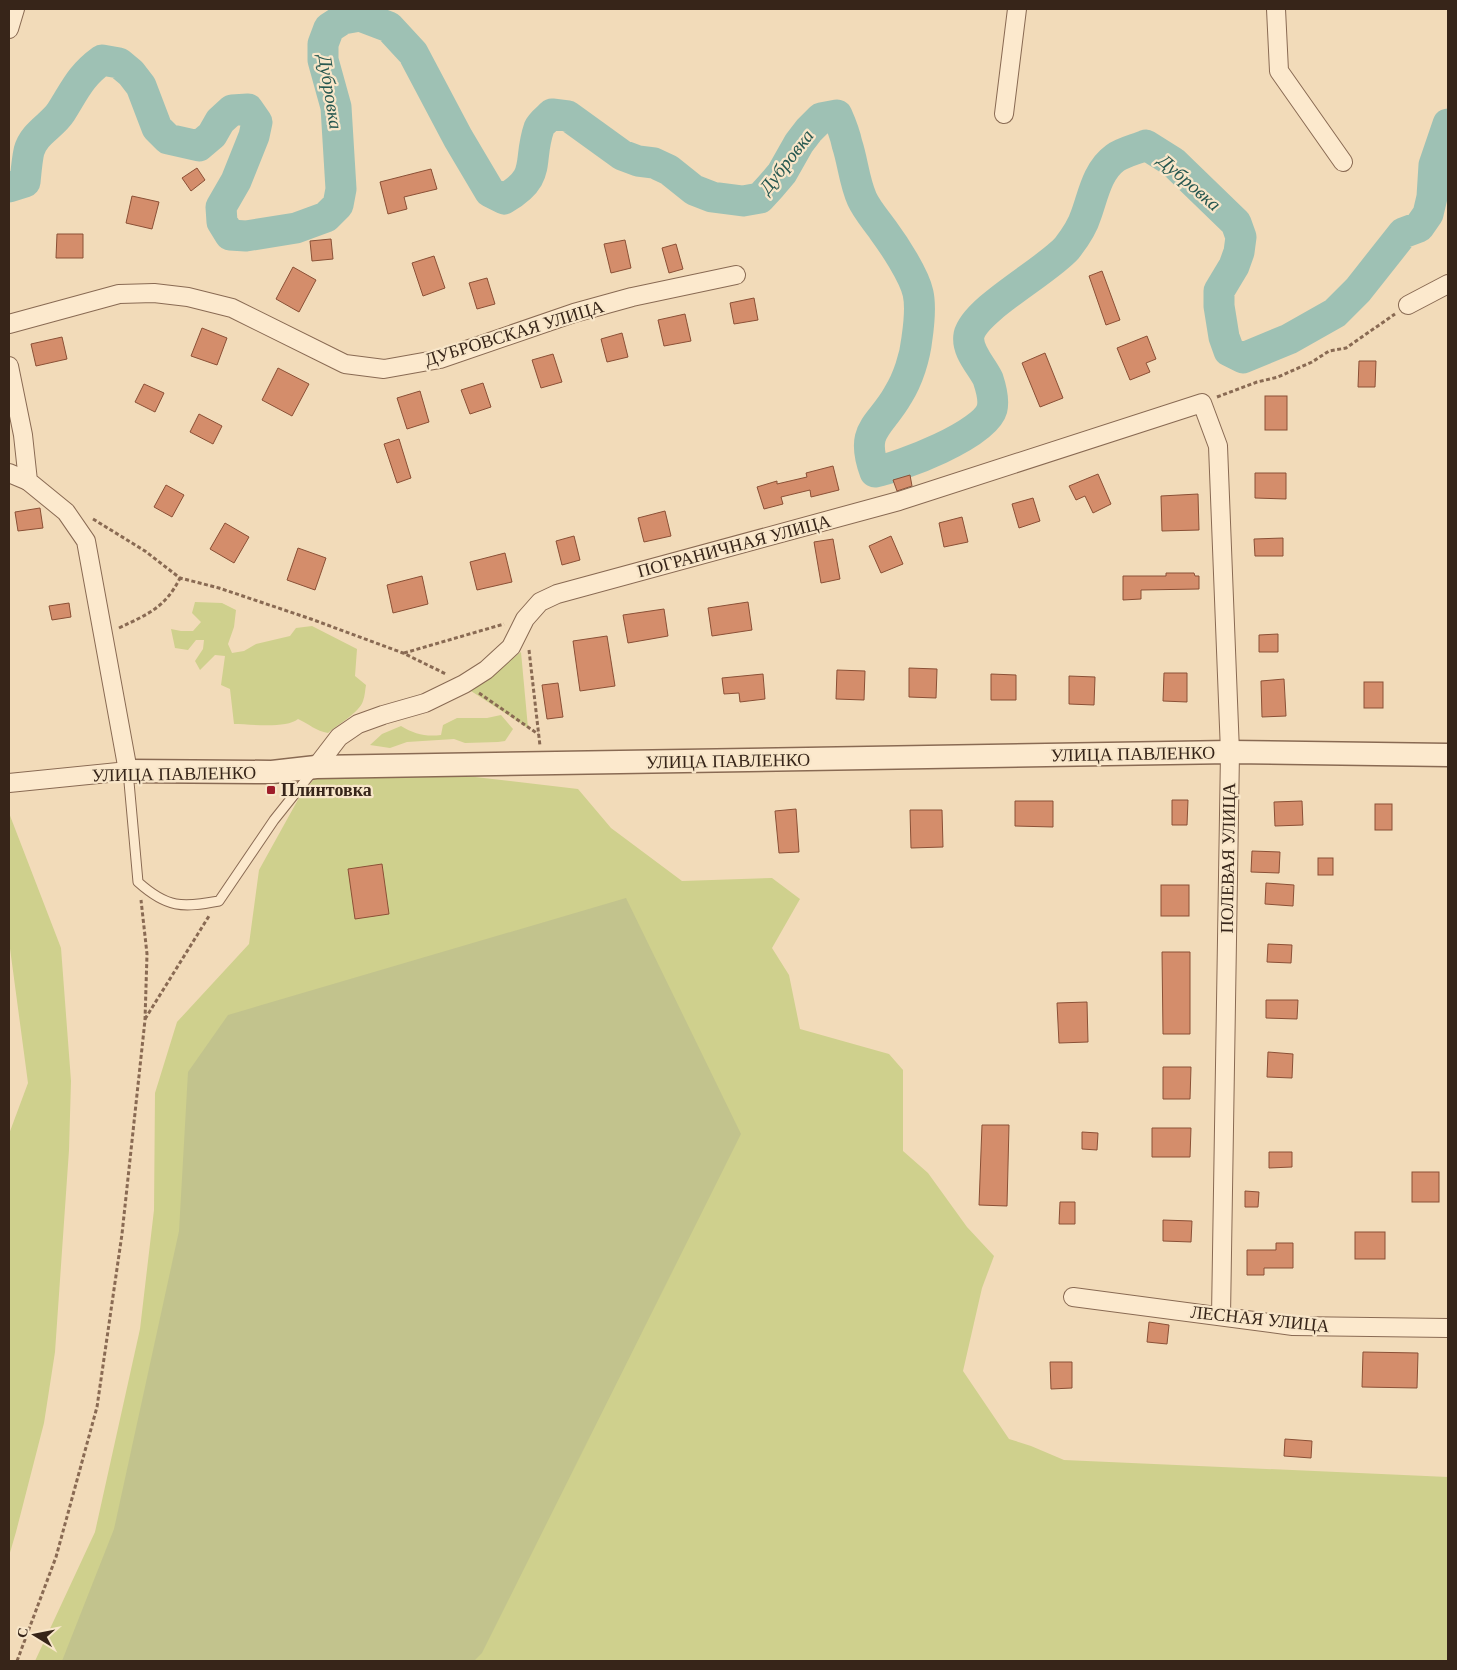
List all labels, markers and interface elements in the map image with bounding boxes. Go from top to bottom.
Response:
water label: Дубровка [314,51,347,131]
water label: Дубровка [754,125,818,199]
water label: Дубровка [1153,148,1225,215]
street label: ДУБРОВСКАЯ УЛИЦА [422,296,606,370]
street label: ПОГРАНИЧНАЯ УЛИЦА [635,511,833,581]
street label: УЛИЦА ПАВЛЕНКО [1051,743,1215,765]
street label: УЛИЦА ПАВЛЕНКО [646,750,810,772]
street label: УЛИЦА ПАВЛЕНКО [92,763,256,785]
place label: Плинтовка [281,780,372,800]
street label: ПОЛЕВАЯ УЛИЦА [1217,783,1239,933]
marker: Плинтовка [265,784,277,796]
street label: ЛЕСНАЯ УЛИЦА [1190,1302,1330,1336]
north arrow [10,1610,60,1660]
text: С [14,1627,31,1639]

